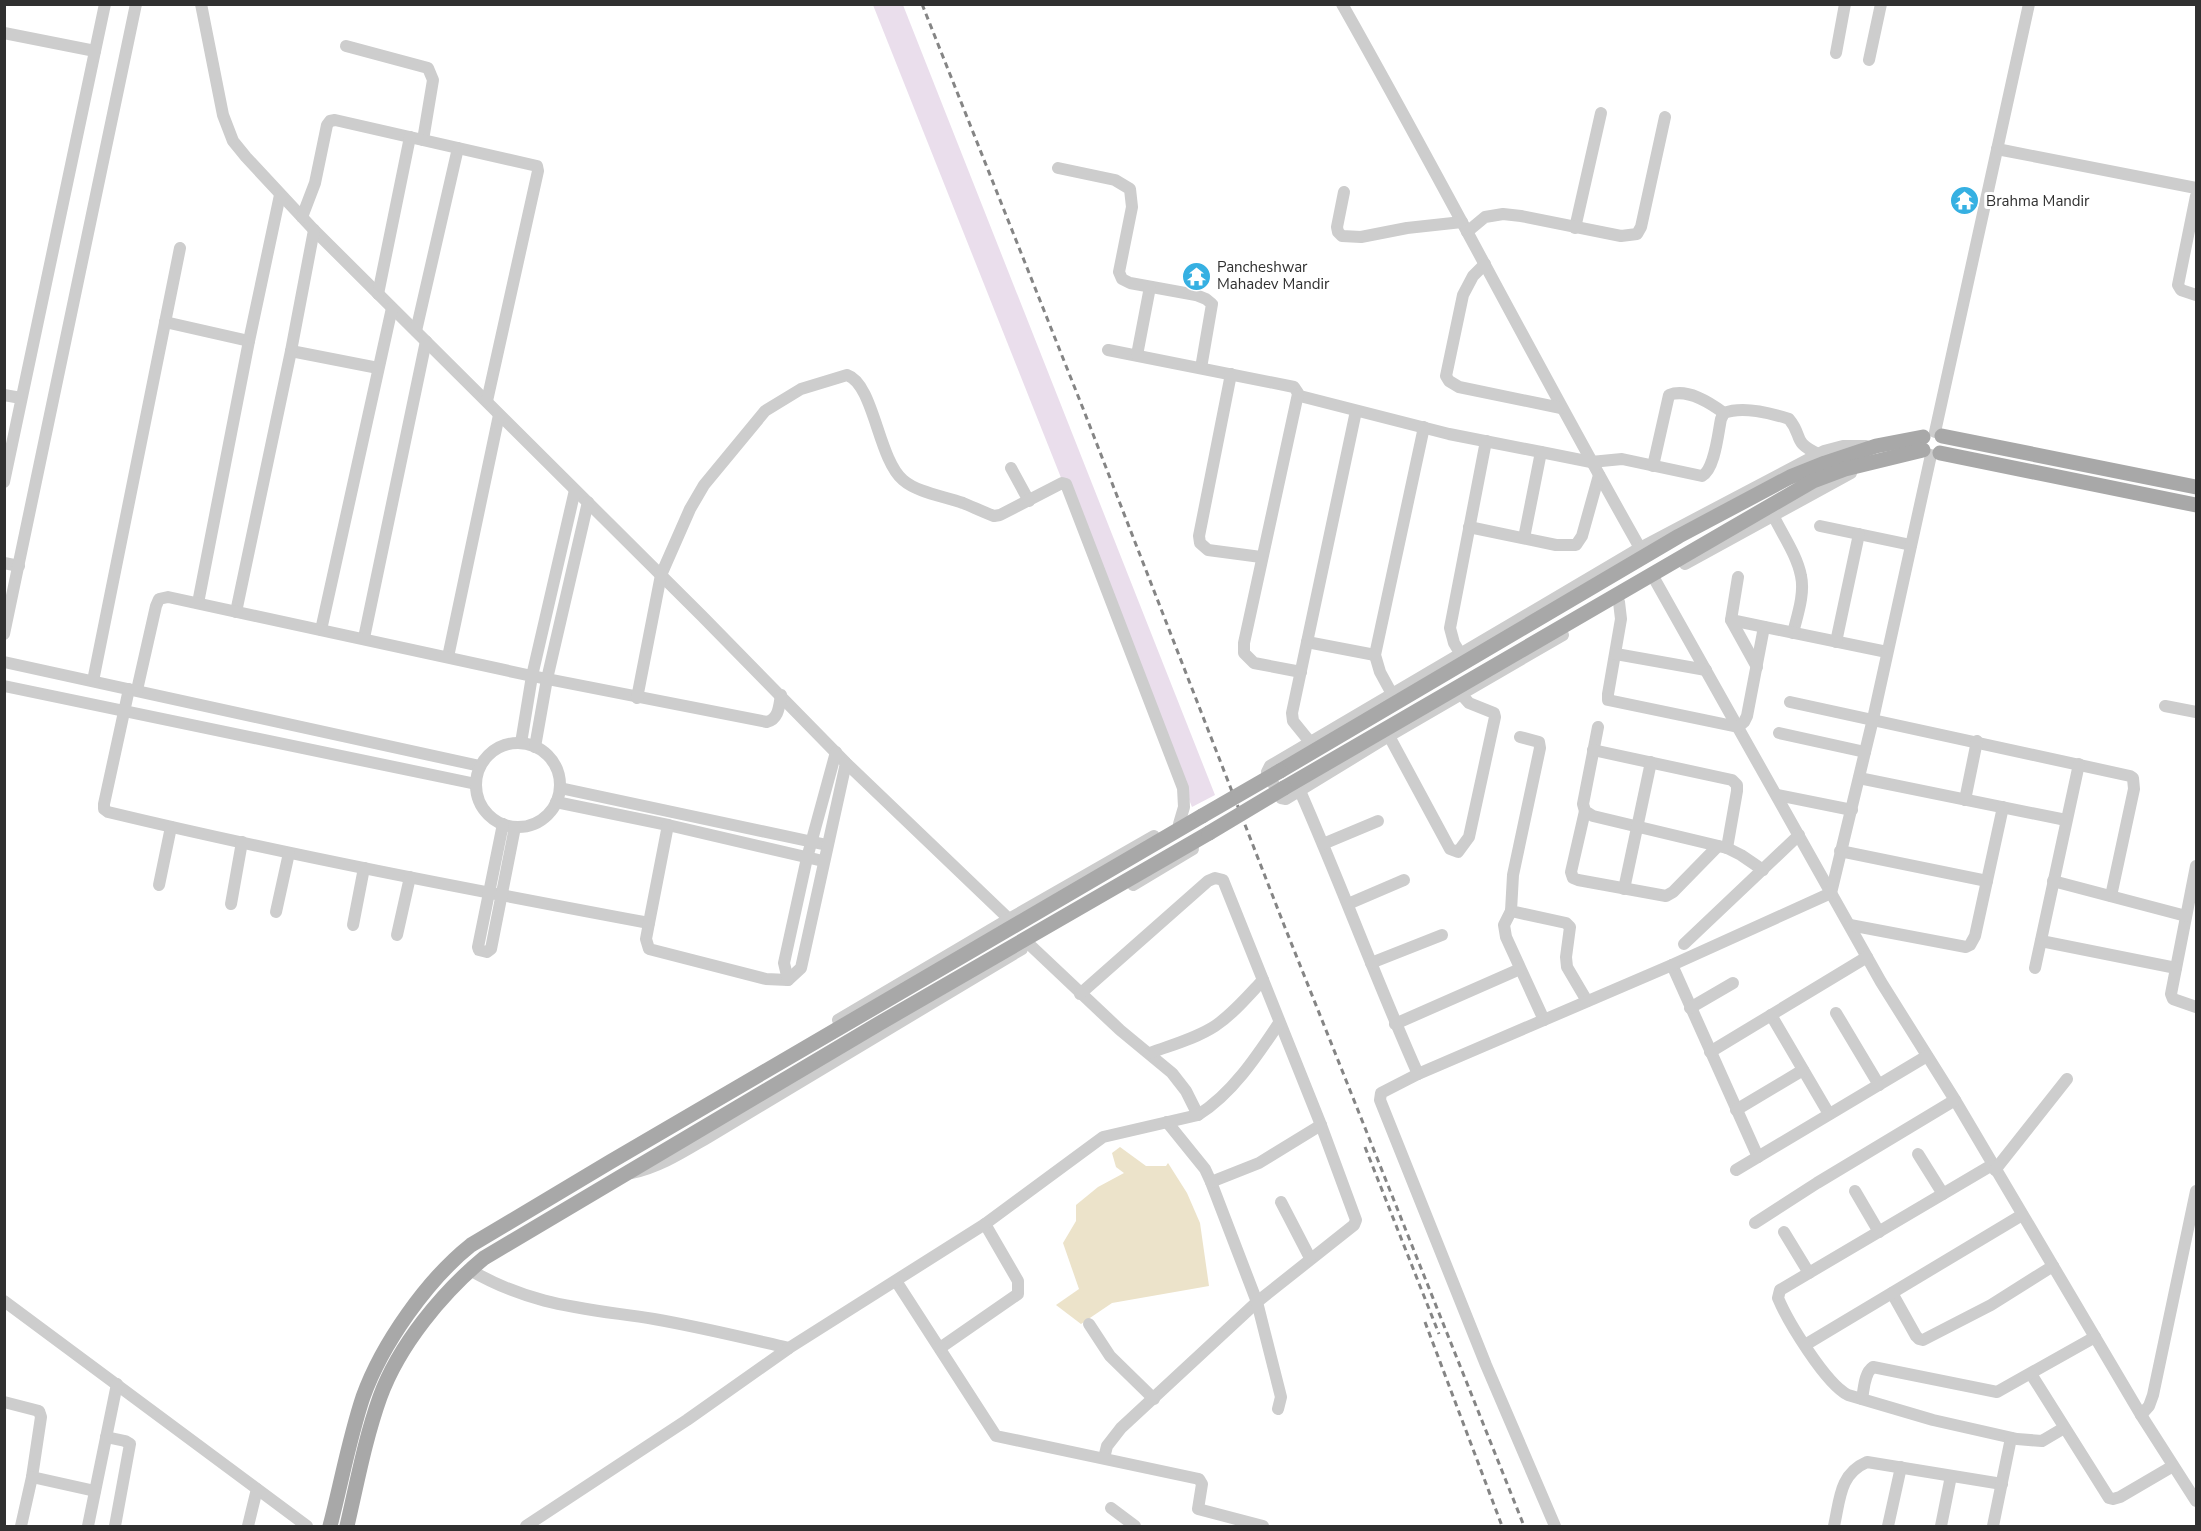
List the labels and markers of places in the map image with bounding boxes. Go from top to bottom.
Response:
temple icon: Brahma Mandir [1949,185,1981,217]
place label: Brahma Mandir [1986,191,2090,211]
place label: Pancheshwar Mahadev Mandir [1217,257,1330,294]
temple icon: Pancheshwar Mahadev Mandir [1180,260,1212,292]

